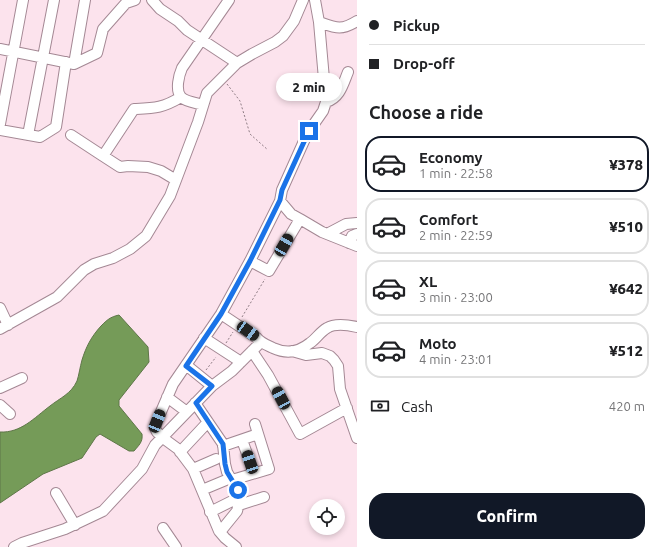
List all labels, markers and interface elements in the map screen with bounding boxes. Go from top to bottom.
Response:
text: Pickup [393,17,440,34]
text: Drop-off [393,55,455,72]
callout: 2 min [276,73,342,101]
text: 2 min [292,80,326,94]
text: Choose a ride [369,102,483,122]
route end [300,122,318,140]
icon: car [371,146,407,182]
text: Economy [419,149,483,166]
text: ¥378 [609,156,643,173]
text: 1 min · 22:58 [419,166,493,180]
icon: car [371,208,407,244]
text: Comfort [419,211,478,228]
text: ¥510 [609,218,643,235]
text: 2 min · 22:59 [419,228,493,242]
car [273,232,295,258]
icon: car [371,270,407,306]
text: XL [419,273,437,290]
text: ¥642 [609,280,643,297]
text: 3 min · 23:00 [419,290,493,304]
car [235,319,261,343]
icon: car [371,332,407,368]
text: Moto [419,335,457,352]
text: ¥512 [609,342,643,359]
text: 4 min · 23:01 [419,352,493,366]
car [270,385,292,411]
icon: cash [369,395,391,417]
text: Cash [401,398,433,415]
text: 420 m [609,399,645,413]
car [147,408,167,434]
car [240,449,260,475]
route start [229,481,247,499]
button: Confirm [369,493,645,539]
map controls [309,499,345,535]
button: locate [309,499,345,535]

